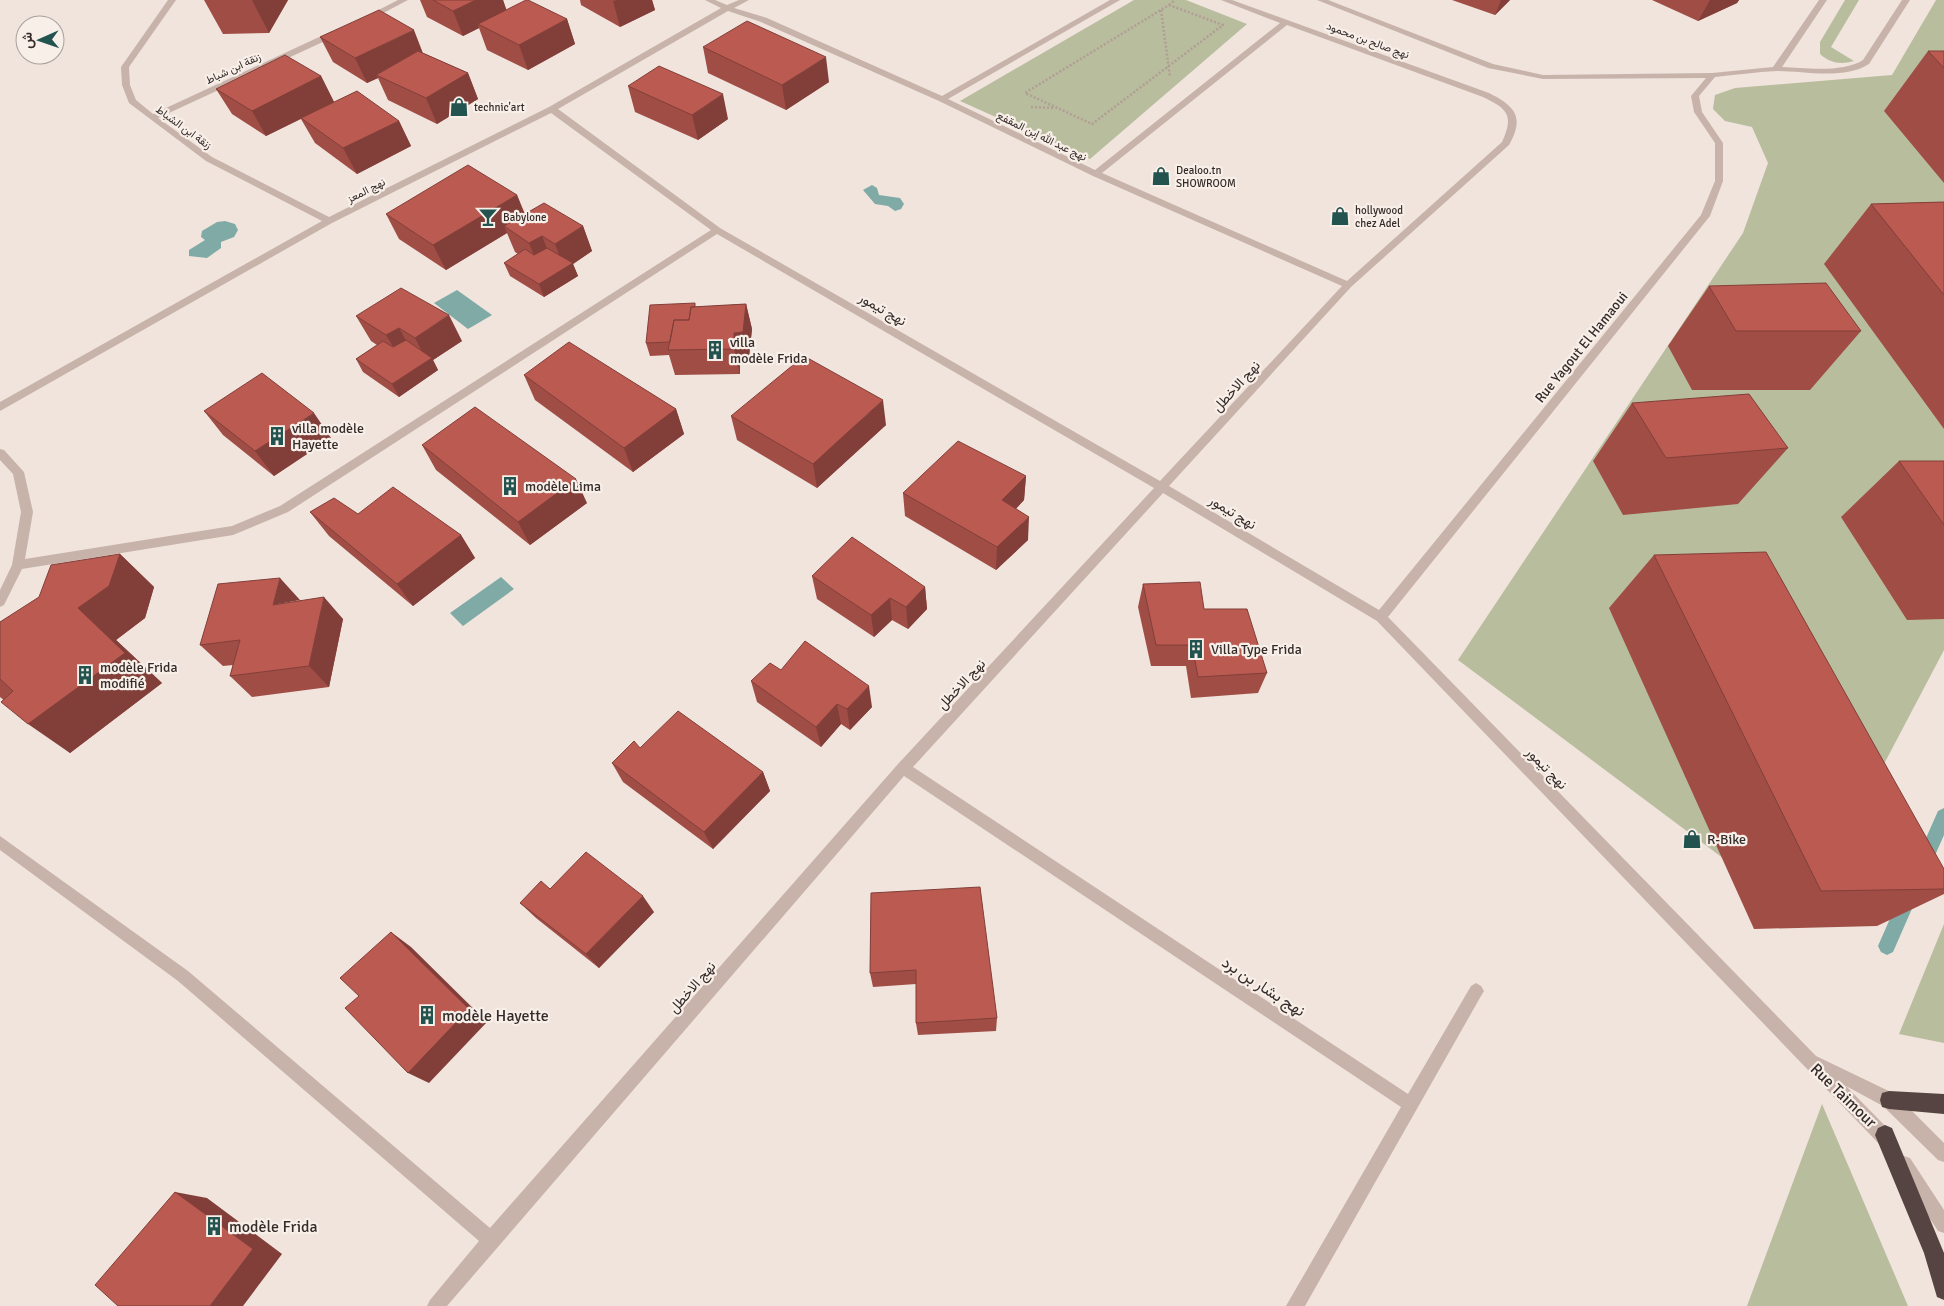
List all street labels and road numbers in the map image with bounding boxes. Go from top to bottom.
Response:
street label: نهج صالح بن محمود [1324,19,1411,62]
street label: زنقة ابن شباط [204,50,263,87]
street label: زنقة ابن الشباط [153,103,214,152]
street label: نهج عبد الله إبن المقفع [994,109,1089,165]
street label: نهج المعز [344,175,388,207]
street label: Rue Yagout El Hamaoui [1531,288,1631,406]
street label: نهج تيمور [854,289,910,332]
street label: نهج الاخطل [1209,357,1265,417]
street label: نهج تيمور [1204,491,1259,535]
street label: نهج الاخطل [934,655,991,715]
street label: نهج تيمور [1520,743,1571,794]
street label: نهج بشار بن برد [1217,952,1309,1022]
street label: نهج الاخطل [665,958,721,1018]
street label: Rue Taimour [1806,1059,1881,1132]

